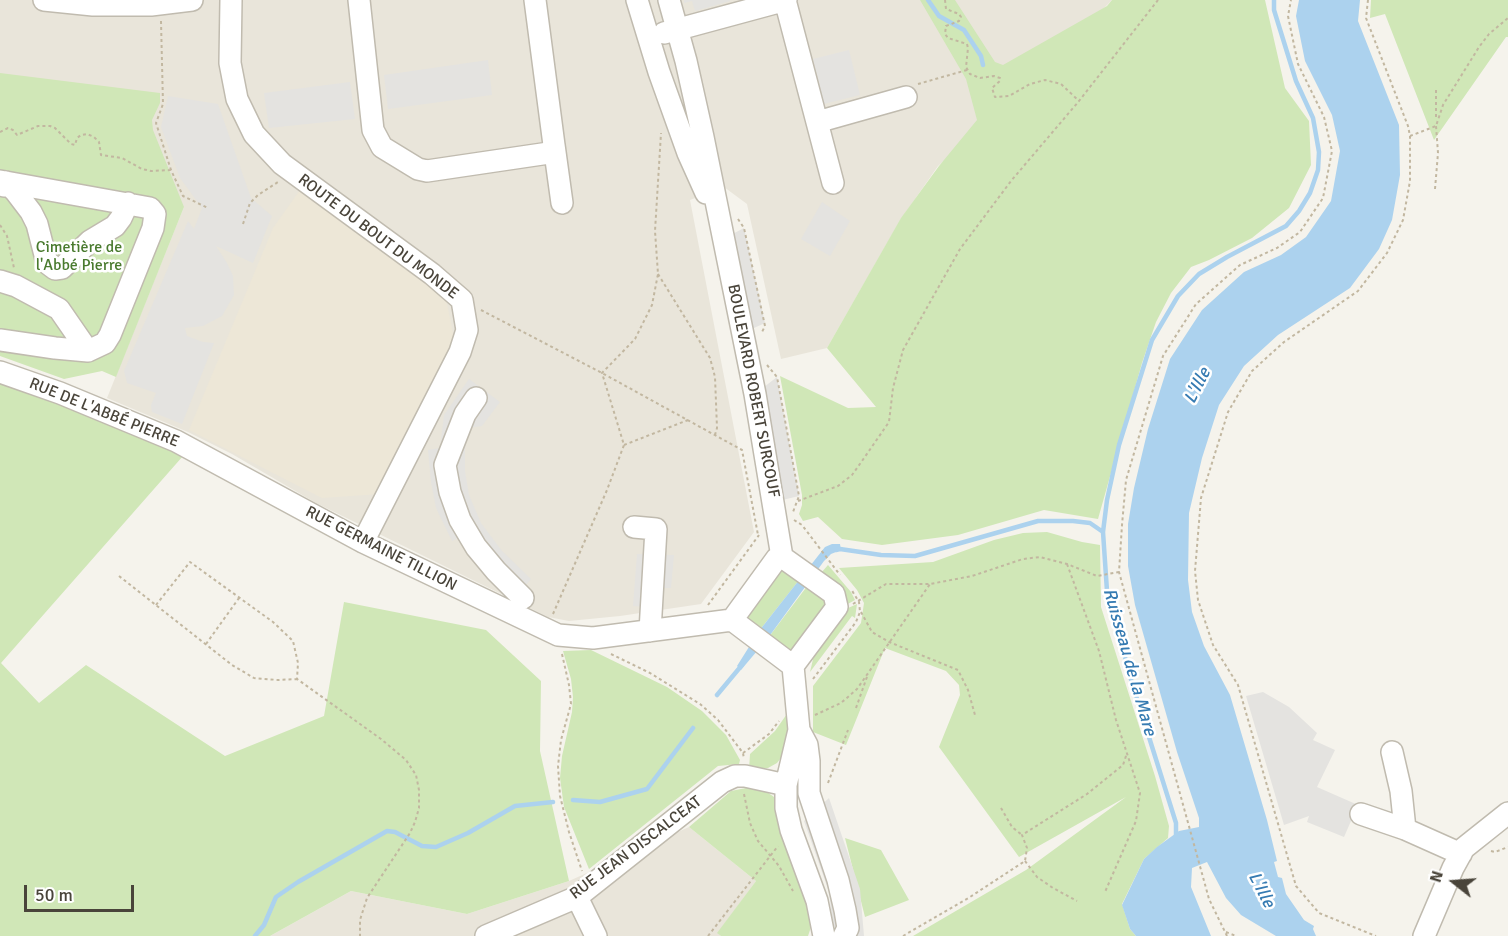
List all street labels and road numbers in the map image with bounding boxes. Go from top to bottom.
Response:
street label: ROUTE DU BOUT DU MONDE [294,170,462,304]
street label: BOULEVARD ROBERT SURCOUF [723,283,783,499]
street label: RUE DE L'ABBÉ PIERRE [26,374,182,452]
street label: RUE GERMAINE TILLION [302,502,460,596]
street label: RUE JEAN DISCALCEAT [566,792,706,904]

